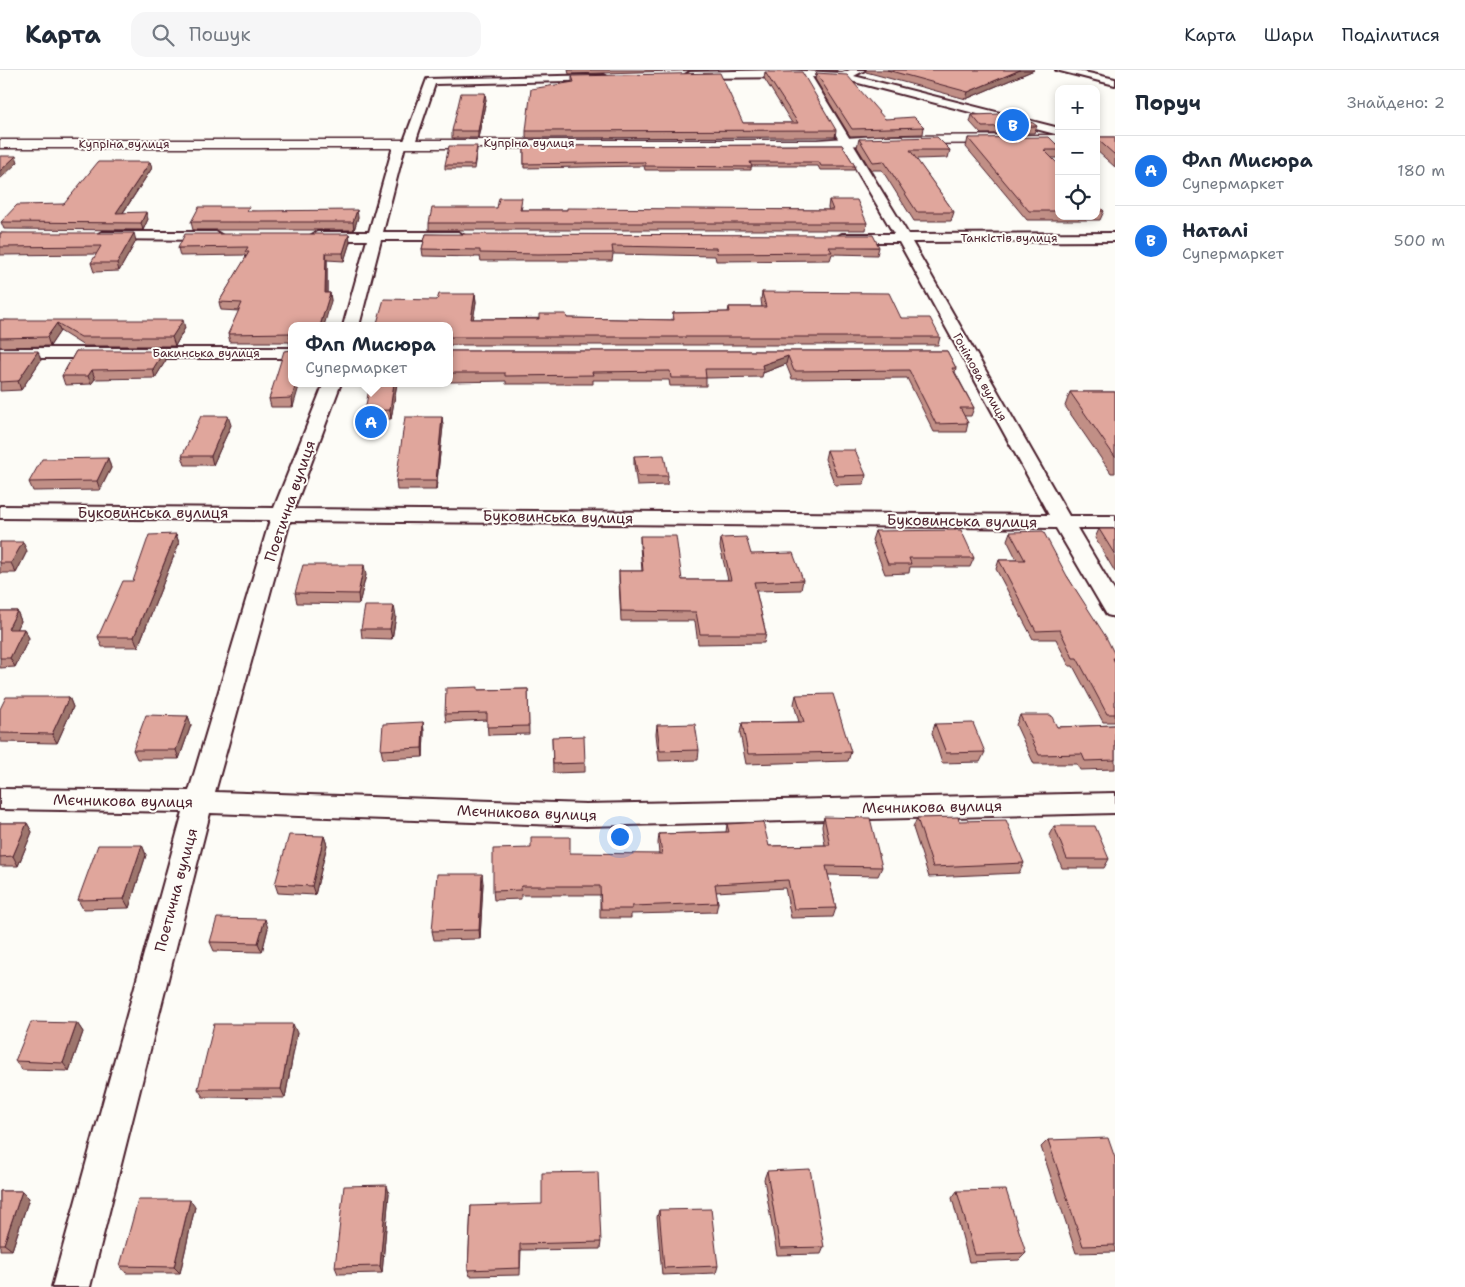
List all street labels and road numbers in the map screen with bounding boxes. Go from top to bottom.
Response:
street label: Купріна вулиця [483,135,575,151]
street label: Купріна вулиця [78,136,170,152]
street label: Танкістів вулиця [960,230,1058,246]
street label: Гонімова вулиця [949,330,1011,424]
street label: Бакинська вулиця [152,345,260,361]
street label: Поетична вулиця [260,438,320,564]
street label: Буковинська вулиця [78,503,228,523]
street label: Буковинська вулиця [482,506,634,528]
street label: Буковинська вулиця [886,510,1038,532]
street label: Мєчникова вулиця [53,790,193,812]
street label: Мєчникова вулиця [862,796,1002,818]
street label: Мєчникова вулиця [457,801,597,825]
street label: Поетична вулиця [150,826,202,954]

